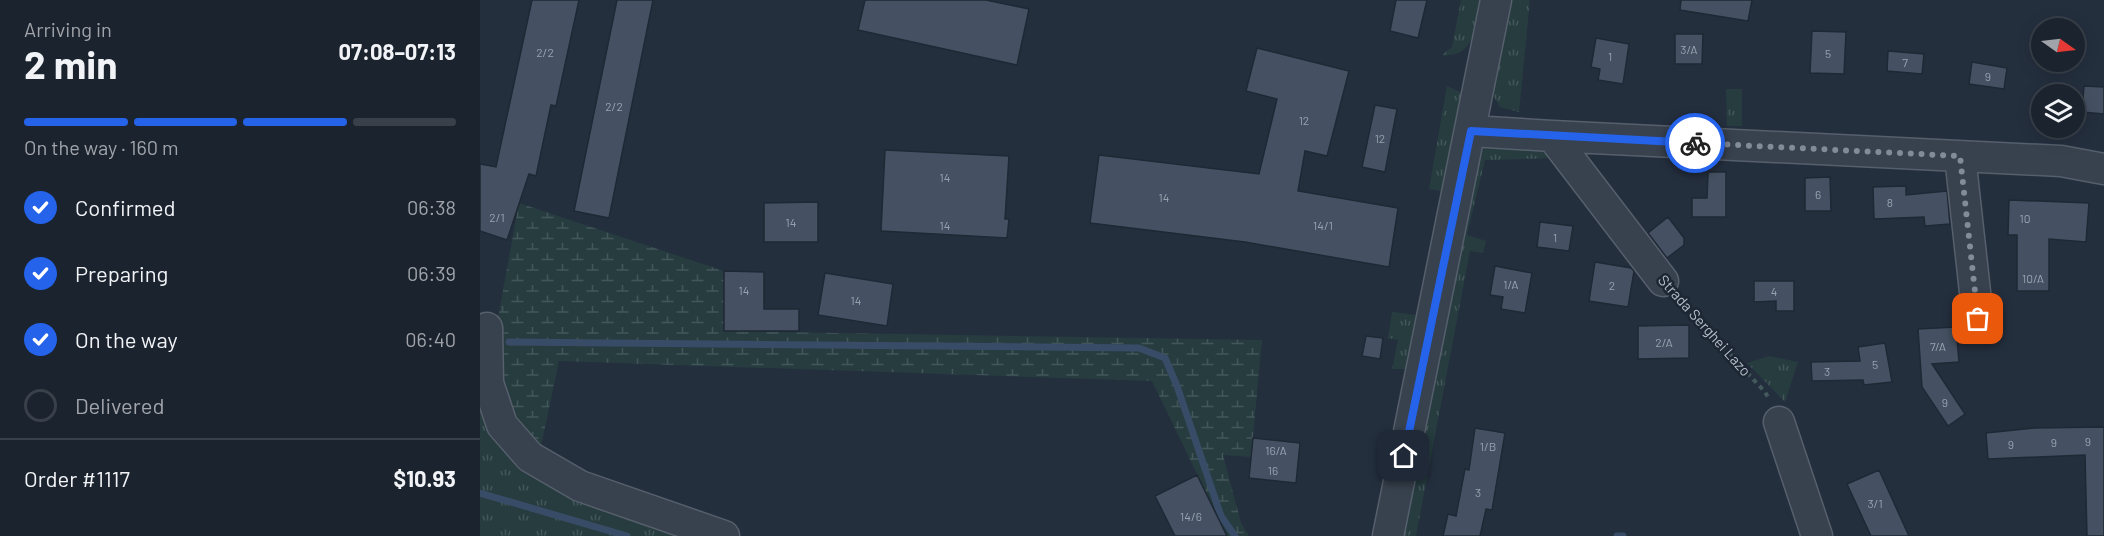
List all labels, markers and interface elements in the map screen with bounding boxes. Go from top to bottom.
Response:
text: Arriving in [24,17,112,41]
north arrow [2031,18,2085,72]
map controls [2031,18,2085,138]
text: 07:08–07:13 [338,38,456,64]
text: 2 min [24,40,117,87]
house number: 3/A [1680,42,1698,56]
house number: 2/2 [536,45,554,59]
house number: 5 [1825,46,1831,60]
house number: 1 [1608,49,1612,63]
house number: 7 [1902,55,1908,69]
house number: 9 [1985,69,1991,83]
button: layers [2031,84,2085,138]
house number: 2/2 [605,99,623,113]
house number: 12 [1299,113,1309,127]
courier [1665,113,1725,173]
icon: bike [1679,127,1712,160]
house number: 12 [1375,131,1385,145]
text: On the way · 160 m [24,135,179,159]
house number: 14 [940,170,950,184]
house number: 6 [1815,187,1821,201]
house number: 14 [1159,190,1169,204]
icon: check [24,191,57,224]
text: Confirmed [75,194,175,220]
text: 06:38 [407,195,456,219]
house number: 8 [1887,195,1893,209]
house number: 2/1 [489,210,505,224]
house number: 10 [2020,211,2030,225]
house number: 14 [786,215,796,229]
house number: 14 [940,218,950,232]
house number: 14/1 [1313,218,1333,232]
house number: 1 [1553,230,1557,244]
icon: check [24,257,57,290]
text: Preparing [75,260,168,286]
text: 06:39 [407,261,456,285]
street label: Strada Serghei Lazo [1655,271,1755,379]
house number: 10/A [2022,271,2044,285]
house number: 1/A [1503,277,1519,291]
house number: 2 [1609,278,1615,292]
house number: 14 [739,283,749,297]
house number: 4 [1771,284,1777,298]
house number: 14 [851,293,861,307]
pin [1952,293,2003,344]
icon: bag [1961,302,1994,335]
icon: check [24,323,57,356]
text: On the way [75,326,178,352]
text: 06:40 [405,327,456,351]
house number: 2/A [1655,335,1673,349]
house number: 7/A [1930,339,1946,353]
house number: 5 [1872,357,1878,371]
house number: 3 [1824,364,1830,378]
text: Delivered [75,392,164,418]
house number: 9 [1942,395,1948,409]
pin [1378,430,1429,481]
house number: 9 [2085,434,2091,448]
house number: 9 [2051,435,2057,449]
house number: 9 [2008,437,2014,451]
icon: home [1387,439,1420,472]
house number: 1/B [1480,439,1496,453]
house number: 16/A [1265,443,1287,457]
house number: 16 [1268,463,1278,477]
text: Order #1117 [24,465,130,491]
text: $10.93 [394,465,456,491]
house number: 3 [1475,485,1481,499]
house number: 3/1 [1867,496,1883,510]
house number: 14/6 [1180,509,1202,523]

